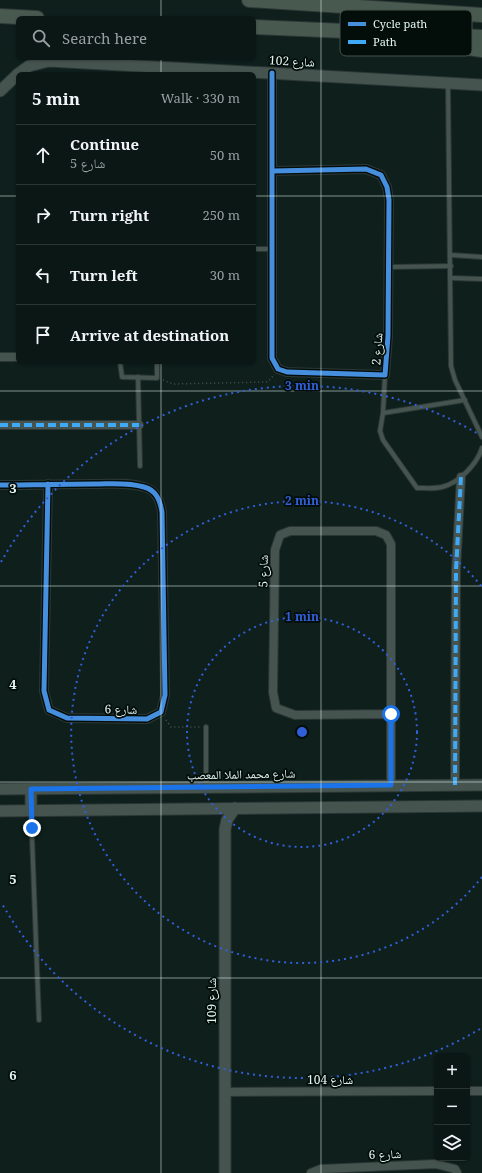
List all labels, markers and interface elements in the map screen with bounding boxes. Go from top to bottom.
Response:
legend [340,10,472,56]
search box [16,16,256,60]
text: Cycle path [373,16,427,31]
icon: search [30,27,52,49]
text: Search here [62,28,147,48]
text: Path [373,34,397,49]
street label: شارع 102 [269,51,316,71]
text: 5 min [32,87,80,110]
text: Walk · 330 m [161,89,240,107]
text: Continue [70,134,139,154]
icon: ahead [32,144,54,166]
text: 50 m [210,146,240,164]
text: شارع 5 [70,154,105,172]
icon: right [32,204,54,226]
text: Turn right [70,205,149,225]
text: 250 m [203,206,240,224]
icon: left [32,264,54,286]
text: Turn left [70,265,138,285]
text: 30 m [210,266,240,284]
icon: arrive [32,324,54,346]
text: Arrive at destination [70,325,229,345]
street label: شارع 2 [367,332,387,366]
text: 3 min [285,377,319,394]
text: 3 [9,479,17,497]
text: 2 min [285,492,319,509]
street label: شارع 5 [254,554,272,587]
text: 1 min [285,608,319,625]
text: 4 [9,675,17,693]
street label: شارع 6 [105,700,138,718]
route start [382,705,400,723]
centre of rings [295,725,309,739]
street label: شارع محمد الملا المعصب [187,765,295,783]
route end [23,819,41,837]
text: 5 [9,870,17,888]
street label: شارع 109 [203,978,220,1024]
map controls [434,1053,470,1161]
button: + [434,1053,470,1089]
text: 6 [9,1066,17,1084]
street label: شارع 104 [307,1071,353,1088]
button: − [434,1089,470,1125]
button: layers [434,1125,470,1161]
street label: شارع 6 [368,1145,402,1163]

